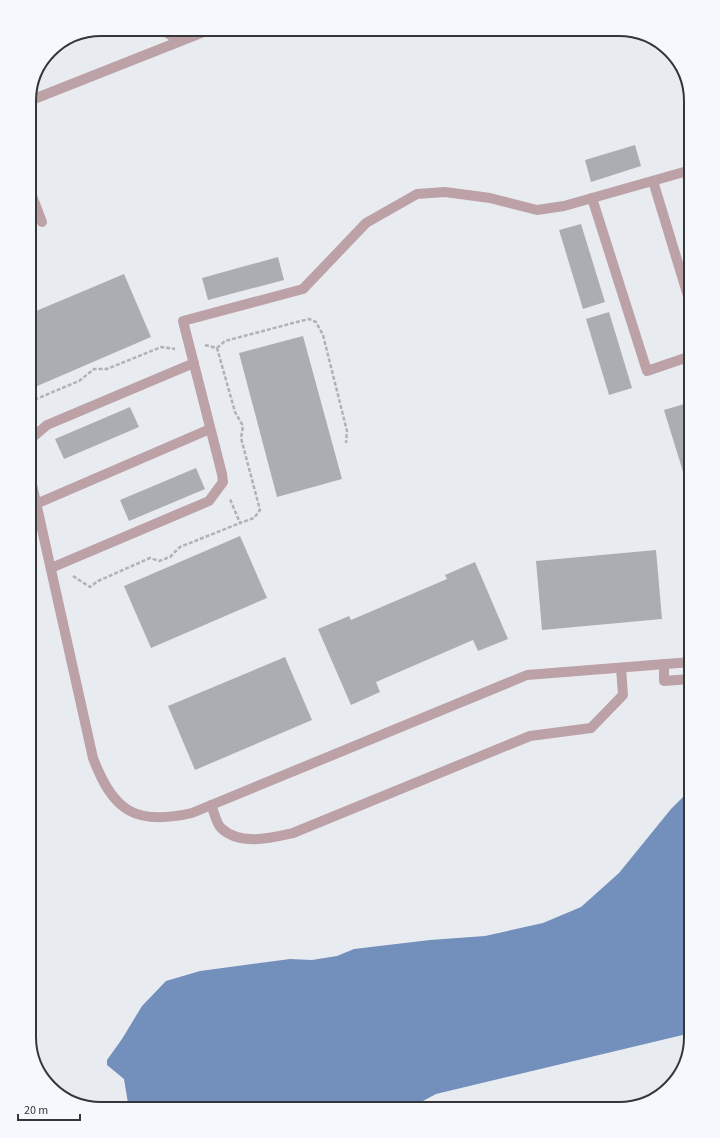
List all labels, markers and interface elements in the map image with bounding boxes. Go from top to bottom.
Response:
scale bar [18,1096,80,1122]
text: 20 m [24,1102,48,1119]

